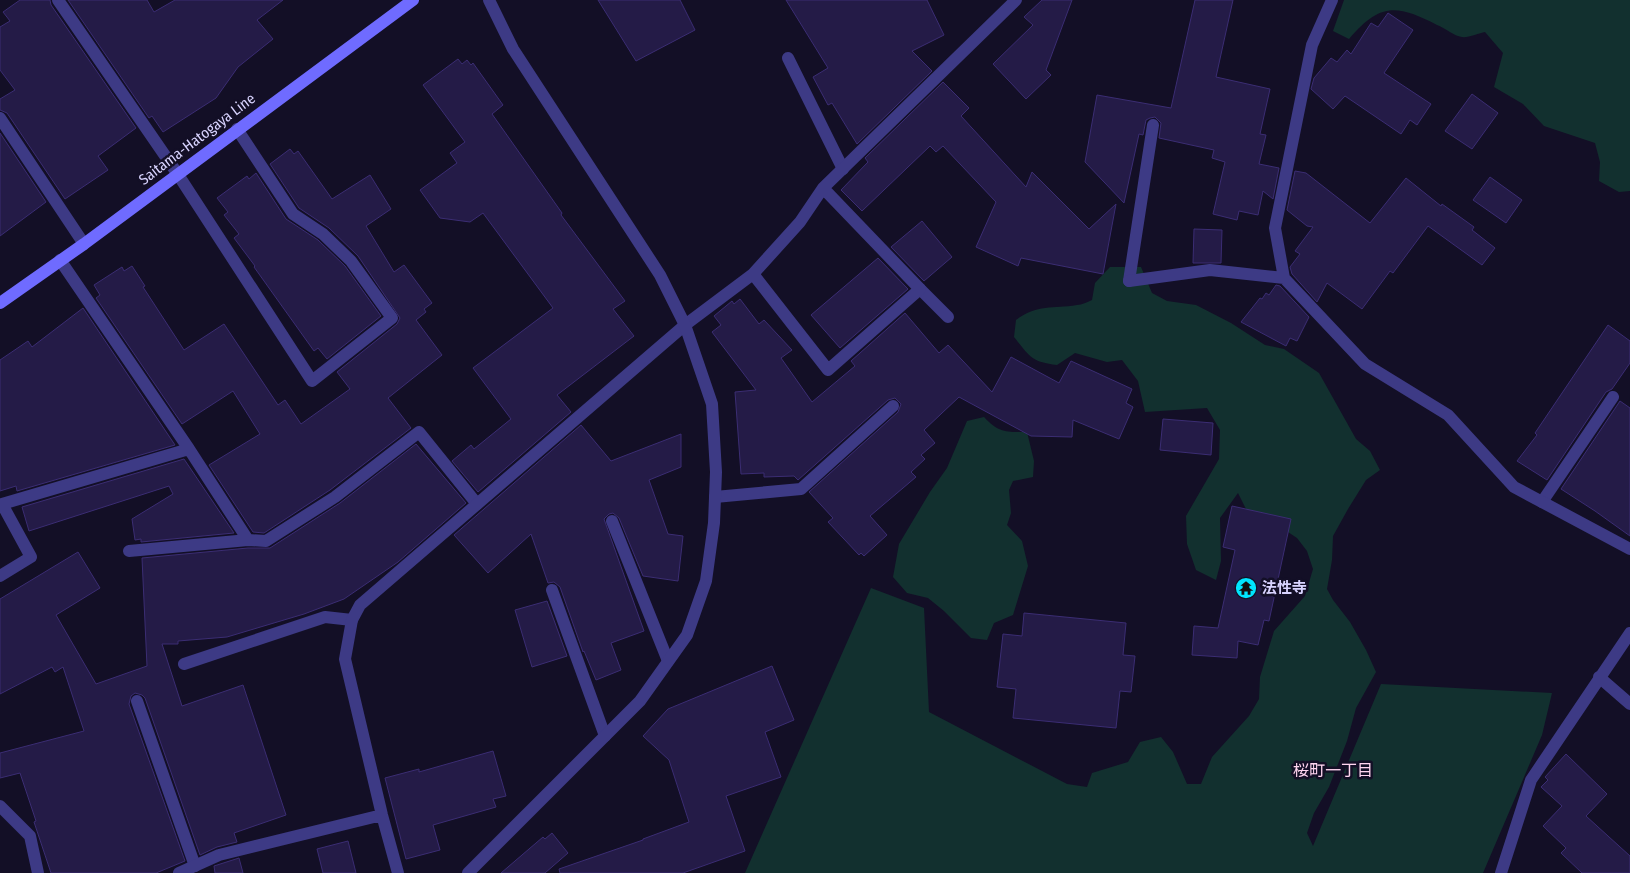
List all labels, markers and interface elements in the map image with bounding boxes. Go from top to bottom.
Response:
street label: Saitama-Hatogaya Line [135,89,259,189]
temple icon: 法性寺 [1234,576,1258,600]
place label: 法性寺 [1262,579,1307,597]
district label: 桜町一丁目 [1293,761,1373,780]

